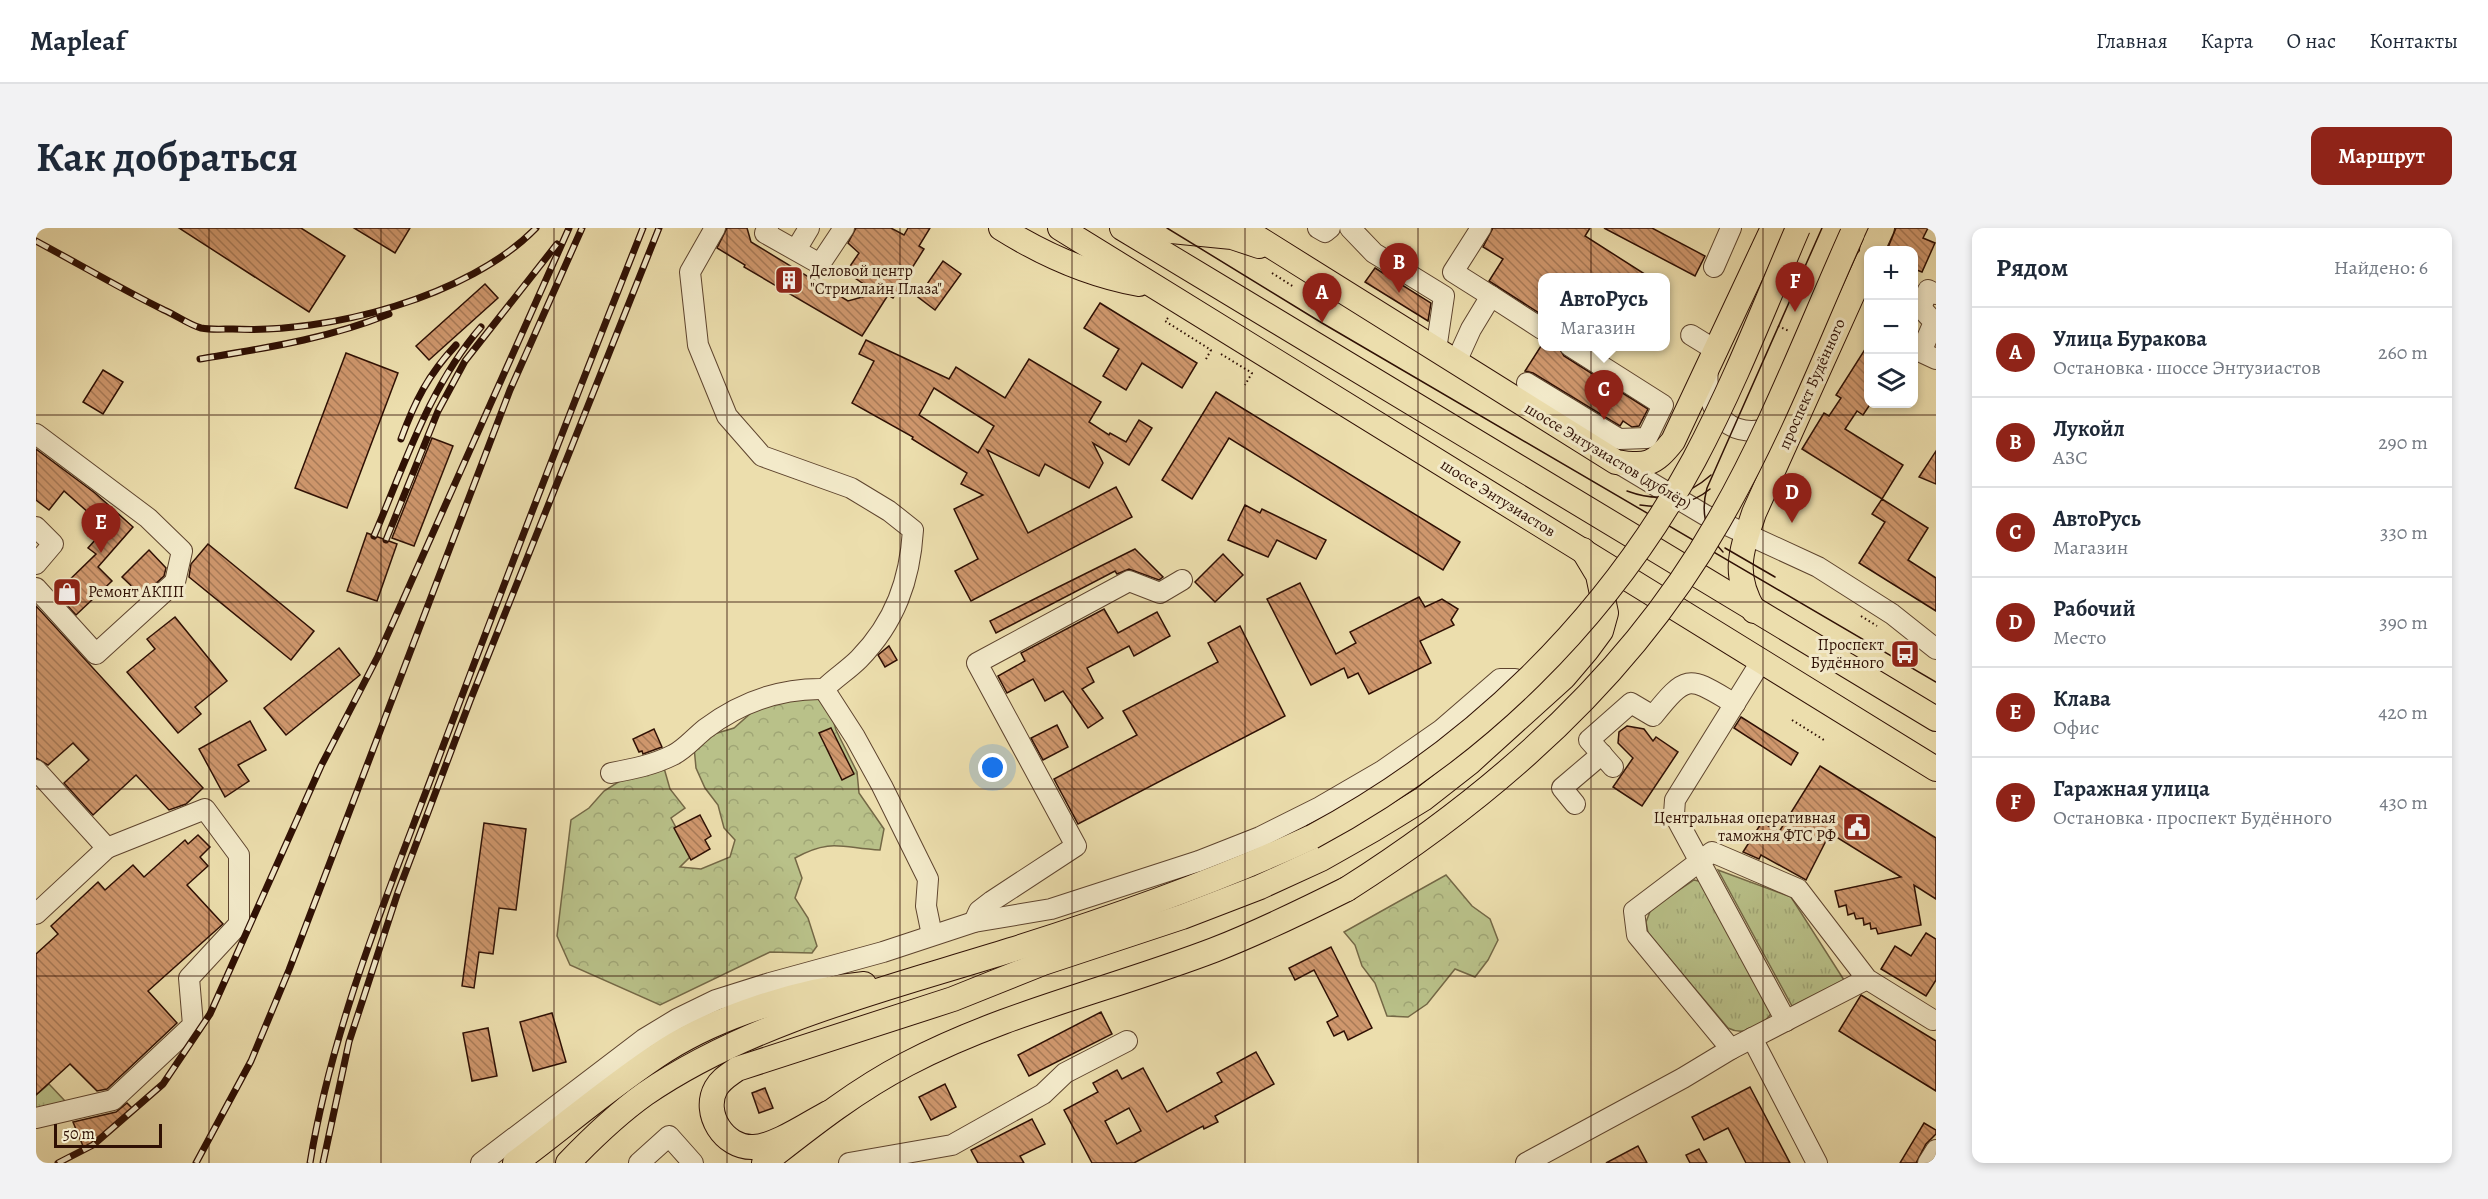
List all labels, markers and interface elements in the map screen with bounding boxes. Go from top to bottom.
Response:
text: Mapleaf [30,22,125,60]
text: Главная [2096,27,2168,55]
text: Карта [2201,27,2253,55]
text: О нас [2286,27,2336,55]
text: Контакты [2369,27,2458,55]
button: Маршрут [2311,127,2452,185]
text: Как добраться [36,128,298,185]
pin: B [1380,244,1418,293]
map controls [1864,246,1918,408]
button: + [1864,246,1918,300]
text: Рядом [1996,250,2068,285]
text: Найдено: 6 [2334,254,2428,281]
place label: Деловой центр "Стримлайн Плаза" [810,260,942,300]
pin: F [1776,262,1814,312]
building icon: Деловой центр "Стримлайн Плаза" [773,264,805,296]
popup [1538,273,1670,351]
pin: A [1302,274,1342,323]
text: АвтоРусь [1560,284,1648,314]
button: − [1864,300,1918,354]
text: Магазин [1560,314,1636,341]
street label: проспект Будённого [1773,315,1851,453]
text: Улица Буракова [2053,324,2207,354]
text: A [2009,339,2022,366]
text: 260 m [2378,339,2428,366]
button: layers [1864,354,1918,408]
text: Остановка · шоссе Энтузиастов [2053,354,2321,381]
pin: C [1584,370,1624,420]
street label: шоссе Энтузиастов (дублёр) [1520,397,1696,515]
text: Лукойл [2053,414,2125,444]
text: B [2009,429,2022,456]
text: 290 m [2378,429,2428,456]
text: АЗС [2053,444,2088,471]
street label: шоссе Энтузиастов [1436,454,1560,542]
pin: D [1772,474,1812,523]
pin: E [82,504,120,553]
text: АвтоРусь [2053,504,2141,534]
text: C [2009,519,2022,546]
text: 330 m [2380,519,2428,546]
text: Магазин [2053,534,2128,561]
shop icon: Ремонт АКПП [51,576,83,608]
place label: Ремонт АКПП [88,581,184,603]
text: Рабочий [2053,594,2135,624]
text: D [2009,609,2022,636]
text: 390 m [2379,609,2428,636]
text: Место [2053,624,2106,651]
place label: Проспект Будённого [1811,634,1884,674]
bus stop icon: Проспект Будённого [1889,638,1921,670]
text: Клава [2053,684,2111,714]
text: E [2010,699,2021,726]
text: 420 m [2378,699,2428,726]
text: Офис [2053,714,2099,741]
your location [978,753,1007,782]
text: Гаражная улица [2053,774,2210,804]
text: F [2010,789,2021,816]
text: 430 m [2379,789,2428,816]
text: Остановка · проспект Будённого [2053,804,2332,831]
place label: Центральная оперативная таможня ФТС РФ [1654,807,1836,847]
public building icon: Центральная оперативная таможня ФТС РФ [1841,811,1873,843]
scale bar [54,1121,162,1148]
text: 50 m [63,1123,95,1145]

